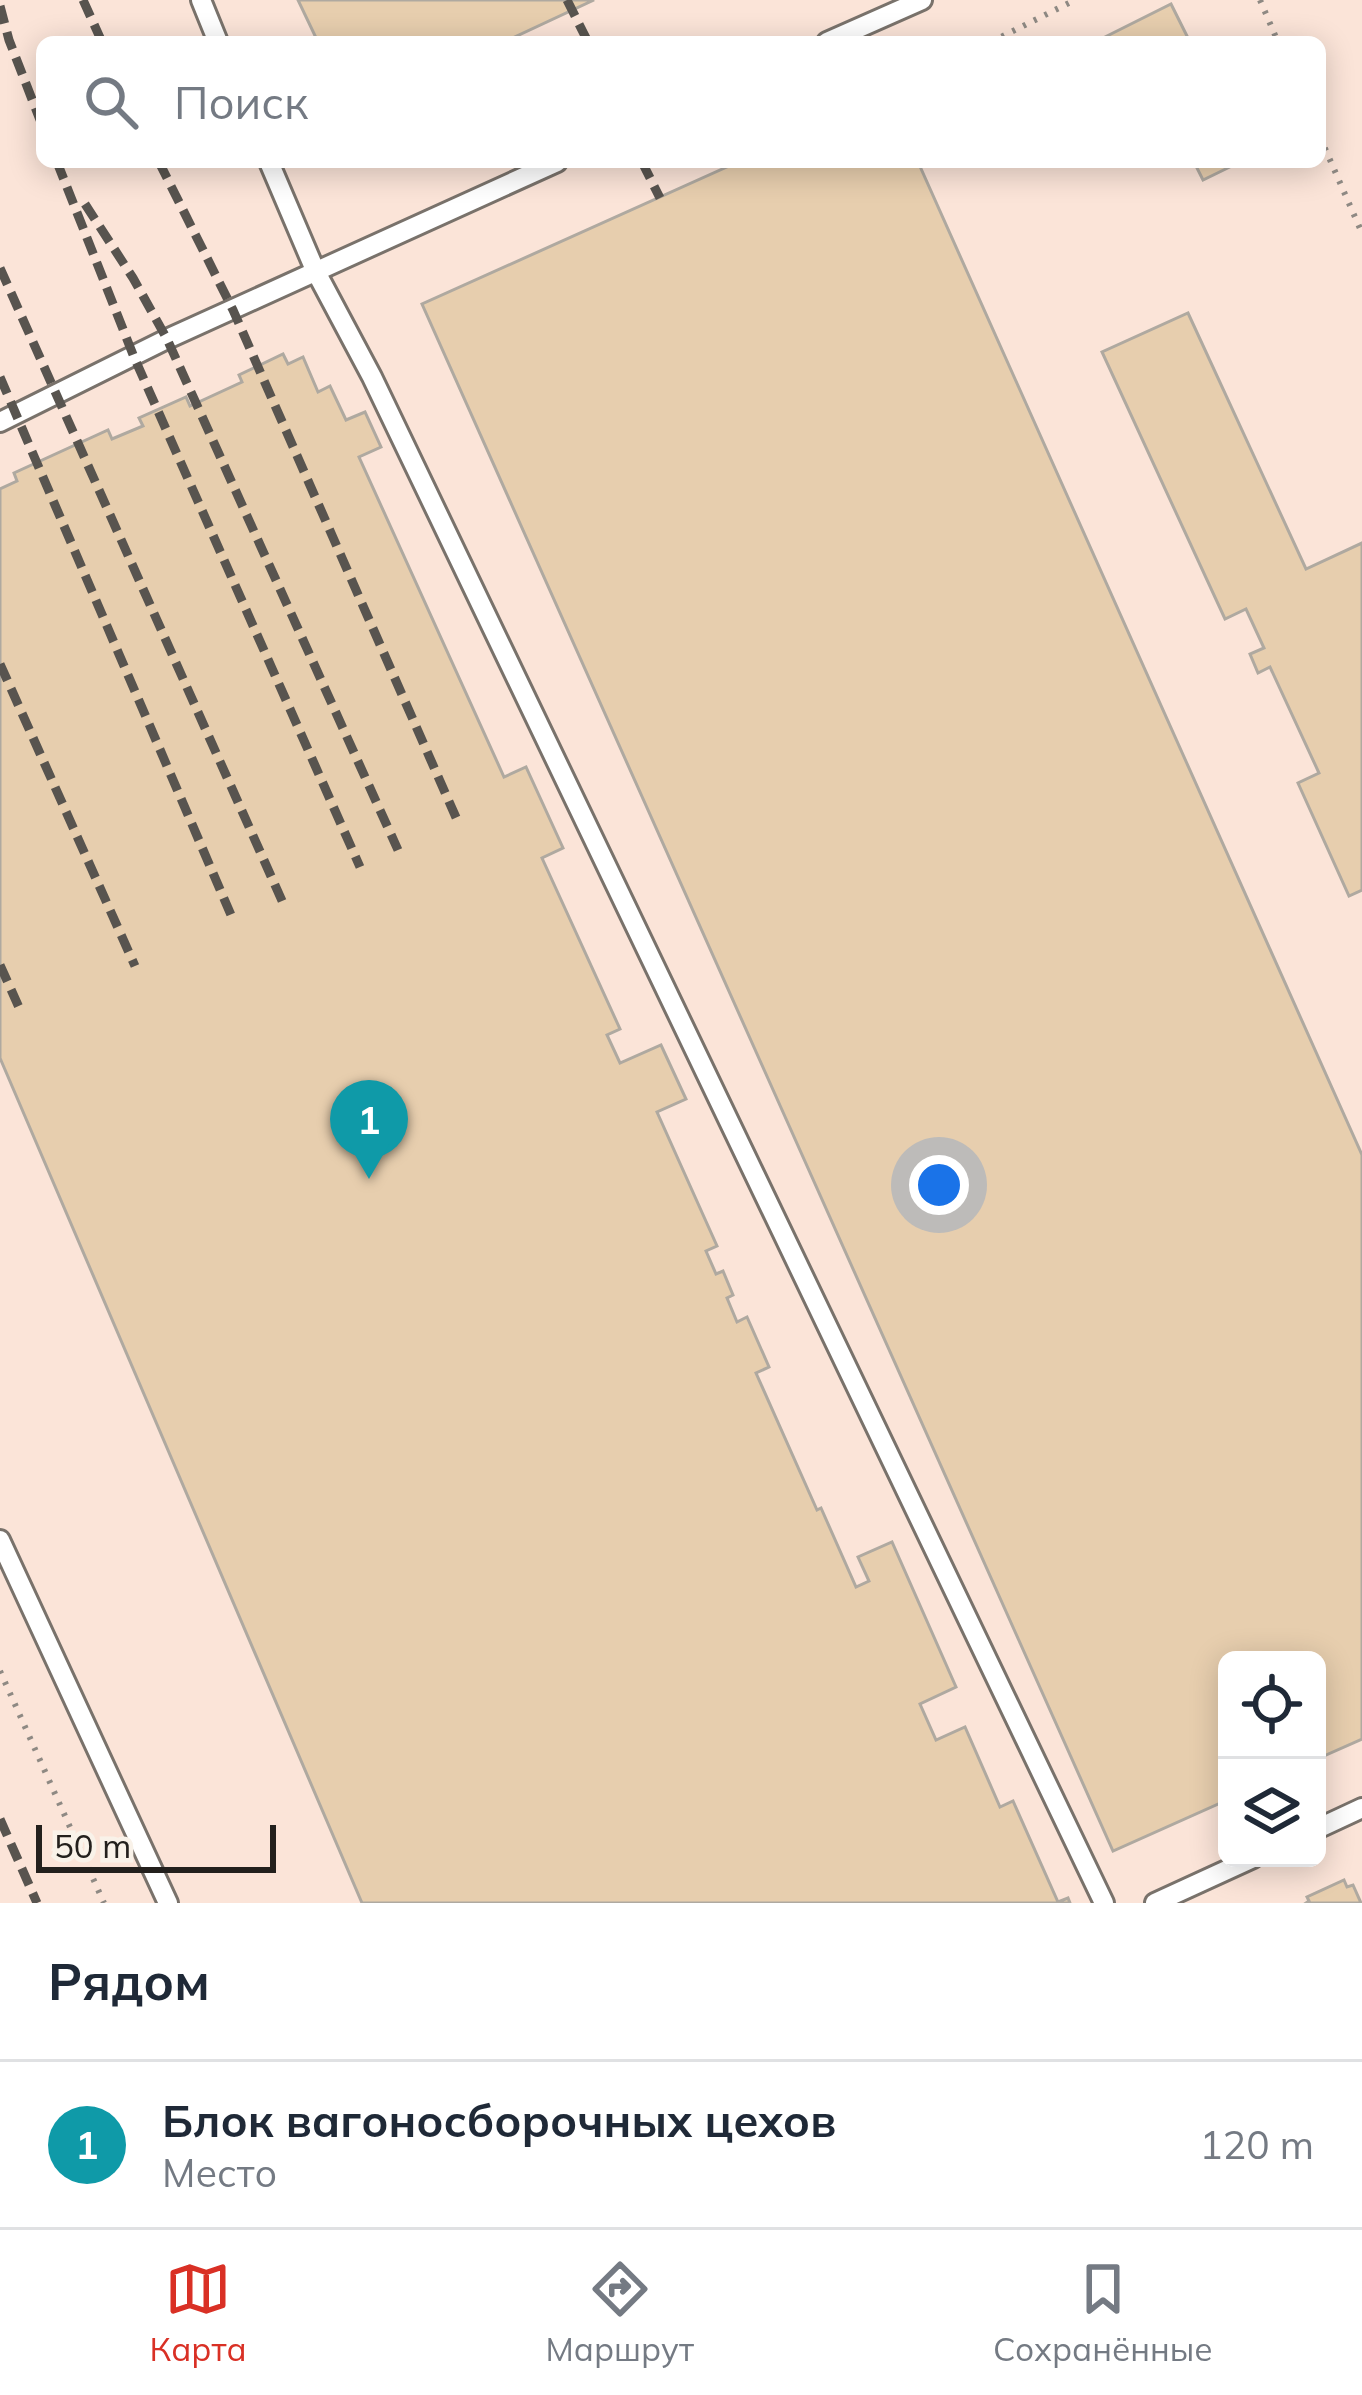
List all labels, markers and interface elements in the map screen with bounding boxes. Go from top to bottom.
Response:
search box [36,36,1326,168]
icon: search [78,69,144,135]
text: Поиск [174,74,308,130]
pin: 1 [330,1080,408,1179]
your location [909,1155,969,1215]
map controls [1218,1651,1326,1867]
button: locate [1218,1651,1326,1759]
button: layers [1218,1759,1326,1867]
scale bar [36,1819,276,1872]
text: 50 m [54,1825,131,1866]
text: Рядом [48,1949,210,2013]
text: Блок вагоносборочных цехов [162,2092,836,2148]
text: 1 [75,2120,99,2169]
text: 120 m [1199,2120,1314,2169]
text: Место [162,2148,277,2197]
tab: Карта [149,2256,247,2369]
tab: Маршрут [546,2256,694,2369]
tab: Сохранённые [993,2256,1213,2369]

